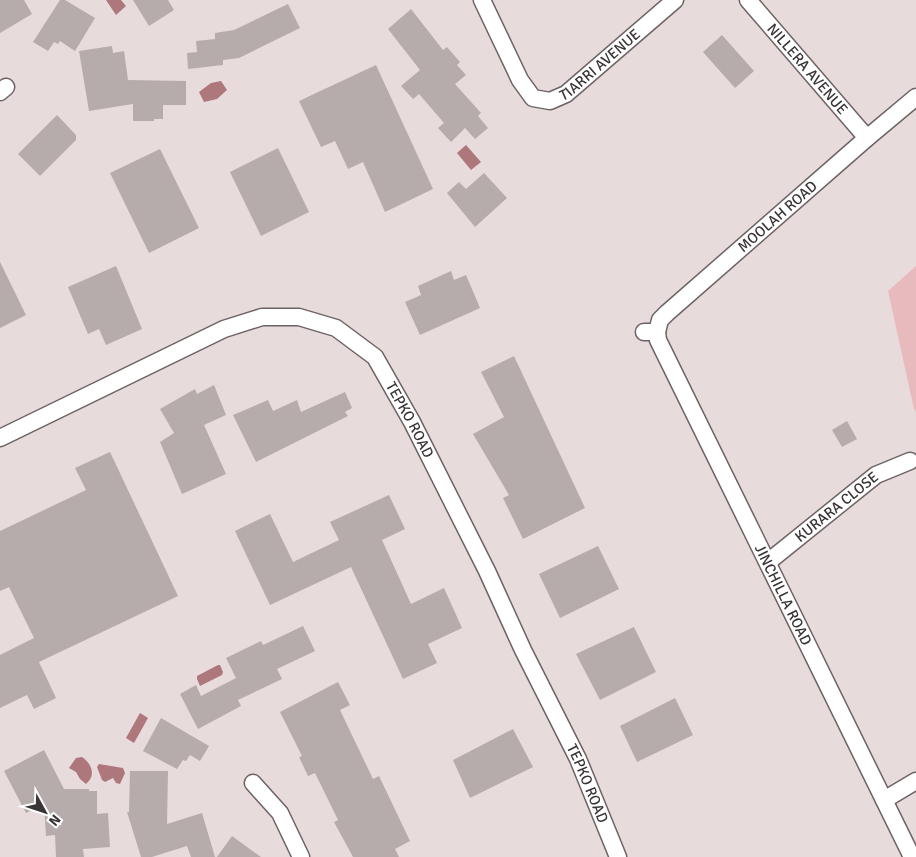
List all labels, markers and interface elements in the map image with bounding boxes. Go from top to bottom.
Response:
street label: NILLERA AVENUE [763,20,852,118]
street label: TIARRI AVENUE [557,25,644,105]
street label: MOOLAH ROAD [734,177,821,256]
street label: TEPKO ROAD [382,379,438,461]
street label: KURARA CLOSE [791,468,882,546]
street label: JINCHILLA ROAD [751,541,816,648]
street label: TEPKO ROAD [563,741,612,826]
north arrow [20,787,70,837]
text: N [45,811,64,829]

